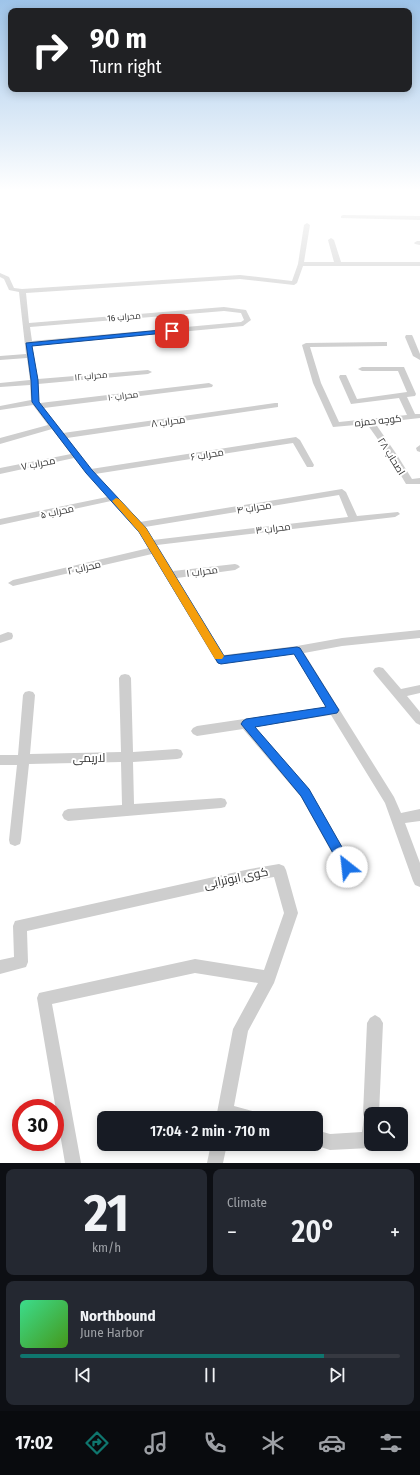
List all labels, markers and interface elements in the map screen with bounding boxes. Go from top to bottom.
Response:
text: 90 m [90,22,147,55]
icon: right [24,24,76,76]
text: Turn right [90,56,162,78]
street label: محراب 16 [107,311,141,323]
pin [155,314,189,348]
icon: arrive [161,320,183,342]
street label: محراب ۱۲ [74,370,108,382]
street label: محراب ۱۰ [107,389,139,403]
street label: کوچه حمزه [354,413,402,429]
street label: محراب ۸ [150,414,186,430]
street label: اصحاب ۲۸ [375,436,407,477]
street label: محراب ۶ [190,446,224,464]
street label: محراب ۷ [20,455,56,473]
street label: محراب ۴ [236,499,272,517]
street label: محراب ۵ [39,503,75,521]
street label: محراب ۳ [255,521,291,537]
street label: محراب ۲ [66,558,102,578]
street label: محراب ۱ [186,564,218,580]
street label: لاریمی [72,751,106,765]
position arrow [326,846,368,888]
street label: کوی ابوترابی [203,864,269,892]
speed limit sign: 30 [12,1099,64,1151]
map controls [364,1107,408,1151]
button: search [364,1107,408,1151]
text: 17:04 · 2 min · 710 m [150,1122,270,1140]
text: 21 [84,1182,129,1245]
text: Climate [227,1195,267,1210]
text: 20° [291,1214,335,1250]
text: − [227,1219,237,1246]
text: + [390,1219,400,1246]
text: km/h [92,1240,121,1255]
text: Northbound [80,1307,156,1325]
text: June Harbor [80,1325,144,1340]
icon: previous [72,1364,94,1386]
icon: pause [199,1364,221,1386]
icon: next [326,1364,348,1386]
icon: directions [83,1429,111,1457]
icon: music [142,1429,170,1457]
icon: phone [201,1429,229,1457]
icon: climate [259,1429,287,1457]
icon: car [318,1429,346,1457]
icon: filters [377,1429,405,1457]
text: 17:02 [15,1432,53,1454]

